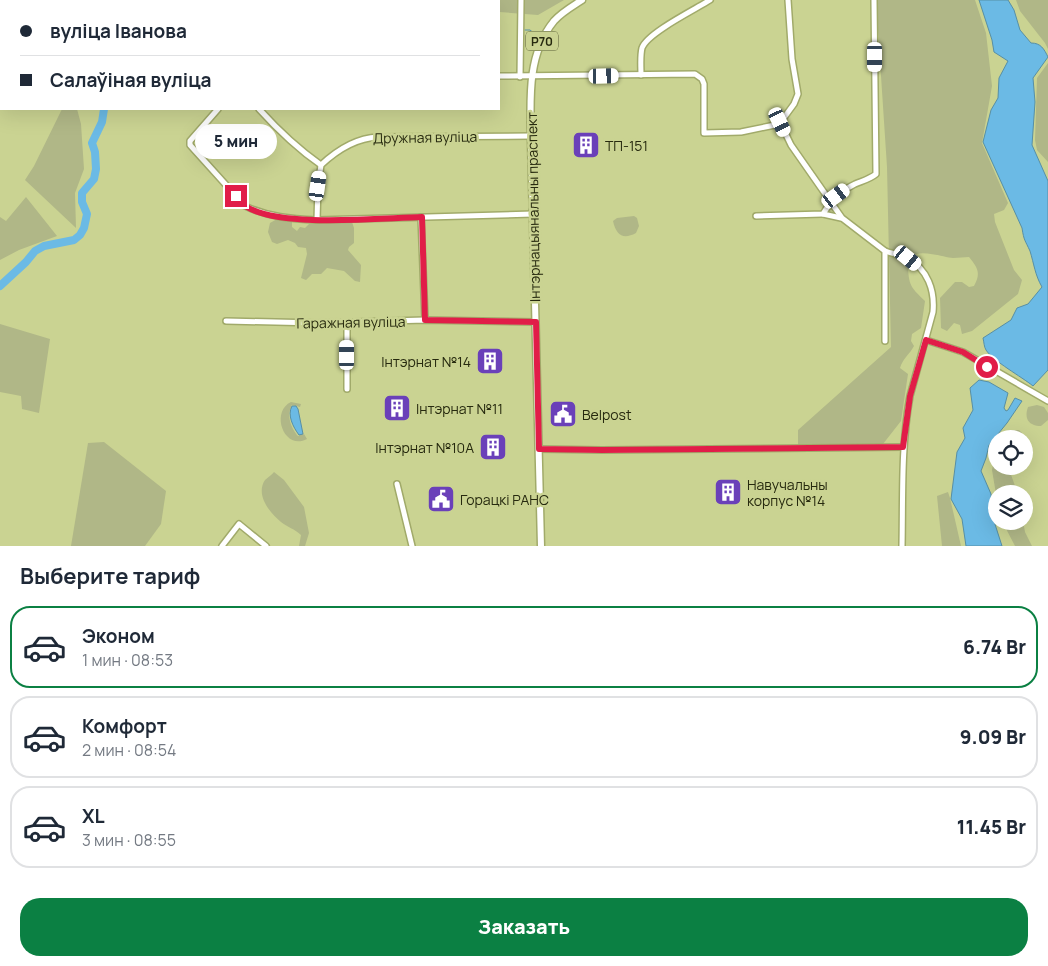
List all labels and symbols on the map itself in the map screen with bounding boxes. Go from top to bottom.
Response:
road number: Р70 [526,31,558,50]
car [867,42,882,72]
car [588,68,619,84]
car [766,105,793,139]
street label: Інтэрнацыянальны праспект [522,112,544,302]
callout: 5 мин [195,124,277,158]
street label: Дружная вуліца [373,127,477,147]
building icon: ТП-151 [571,130,601,160]
place label: ТП-151 [605,136,648,155]
car [308,170,327,202]
car [819,181,852,211]
route end [225,185,247,207]
car [891,243,924,273]
street label: Гаражная вуліца [296,312,406,332]
car [339,340,354,370]
building icon: Інтэрнат №14 [475,346,505,376]
place label: Інтэрнат №14 [381,352,471,371]
route start [976,356,998,378]
building icon: Інтэрнат №11 [382,393,412,423]
place label: Інтэрнат №11 [416,399,503,418]
public building icon: Belpost [548,399,578,429]
place label: Belpost [582,405,632,424]
building icon: Інтэрнат №10А [478,432,508,462]
place label: Інтэрнат №10А [375,438,474,457]
place label: Навучальны корпус №14 [747,475,828,510]
building icon: Навучальны корпус №14 [713,477,743,507]
public building icon: Горацкі РАНС [426,484,456,514]
place label: Горацкі РАНС [460,490,549,509]

